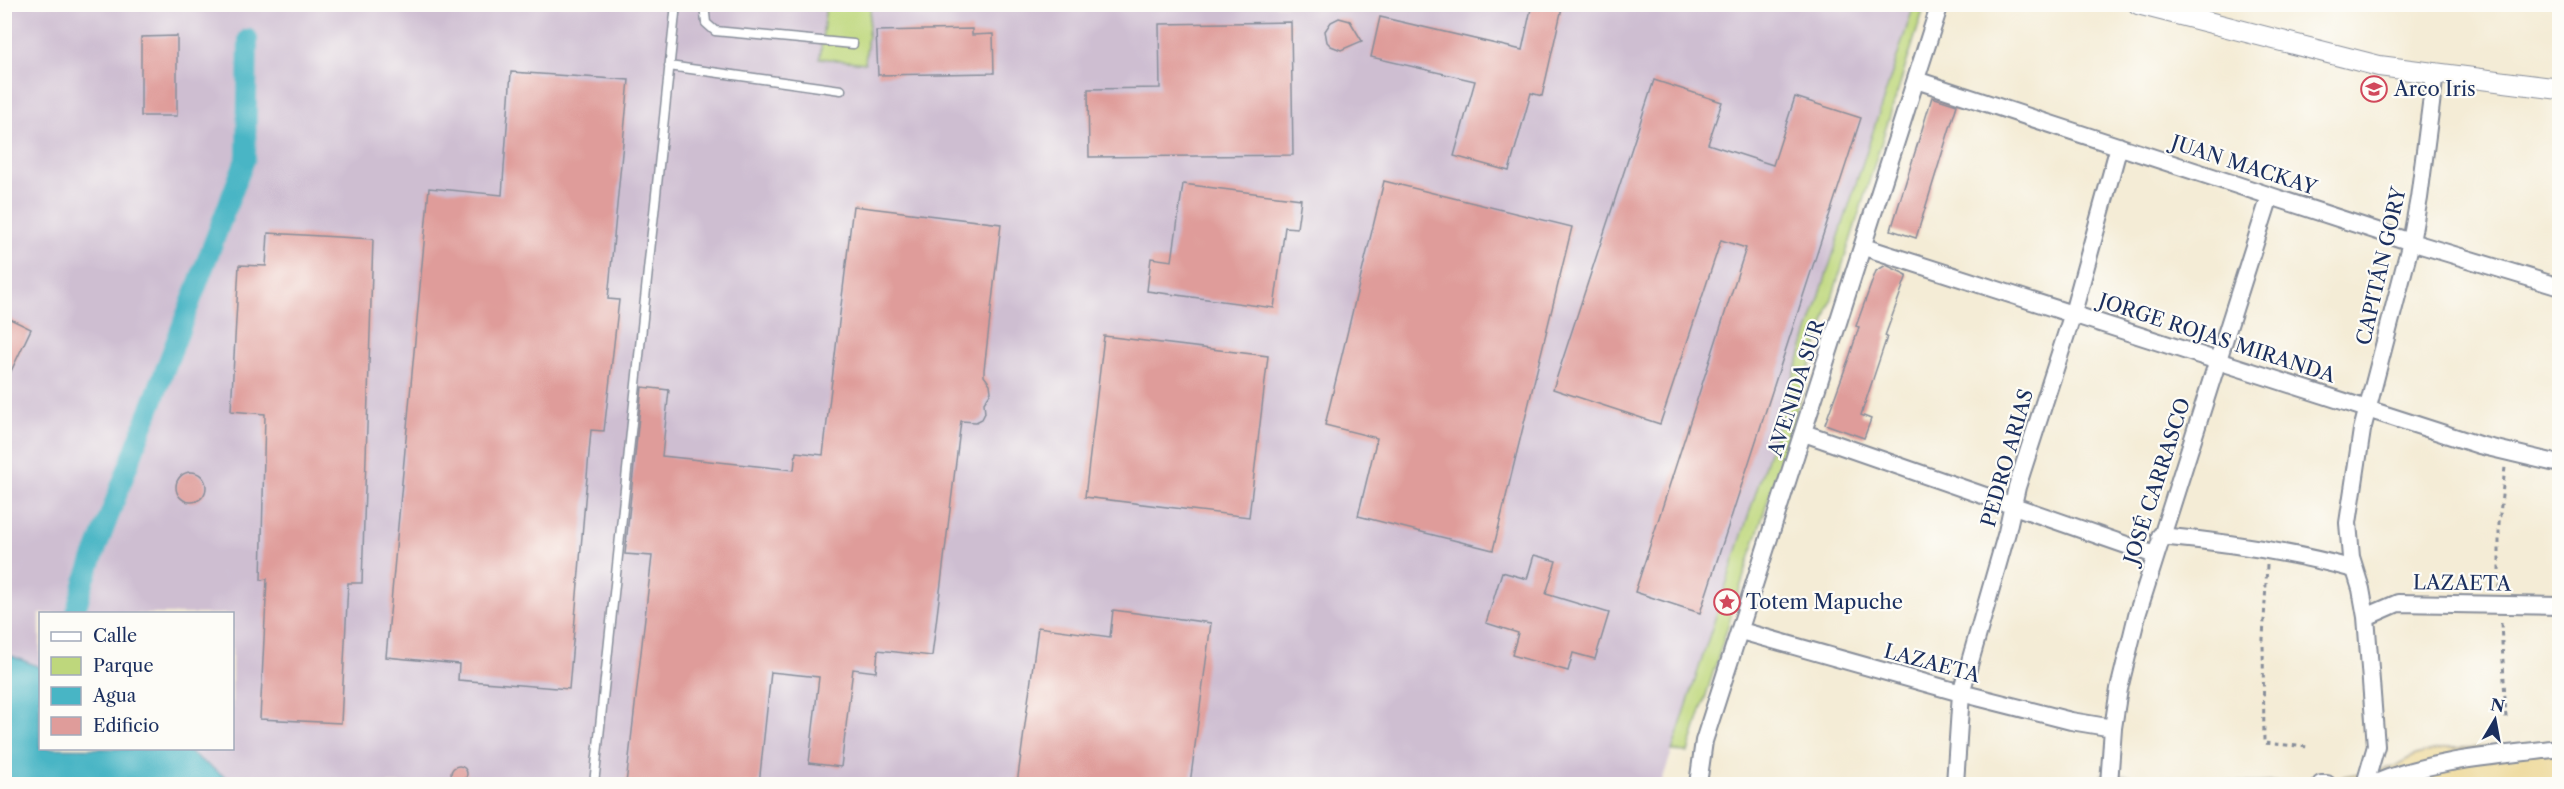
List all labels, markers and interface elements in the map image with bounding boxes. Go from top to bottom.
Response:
school or university icon: Arco Iris [2359,74,2389,104]
place label: Arco Iris [2393,77,2476,101]
street label: JUAN MACKAY [2165,129,2321,200]
street label: CAPITÁN GORY [2350,184,2411,347]
street label: JORGE ROJAS MIRANDA [2093,287,2339,388]
street label: AVENIDA SUR [1762,315,1830,460]
street label: PEDRO ARIAS [1976,386,2038,530]
street label: JOSÉ CARRASCO [2117,395,2195,570]
street label: LAZAETA [2413,570,2513,596]
place icon: Totem Mapuche [1712,587,1742,617]
place label: Totem Mapuche [1746,590,1903,614]
legend [39,612,234,750]
text: Calle [93,625,137,647]
street label: LAZAETA [1881,639,1984,688]
text: Parque [93,655,154,677]
text: Agua [92,685,137,707]
north arrow [2465,690,2525,750]
text: N [2489,694,2506,716]
text: Edificio [93,715,159,737]

